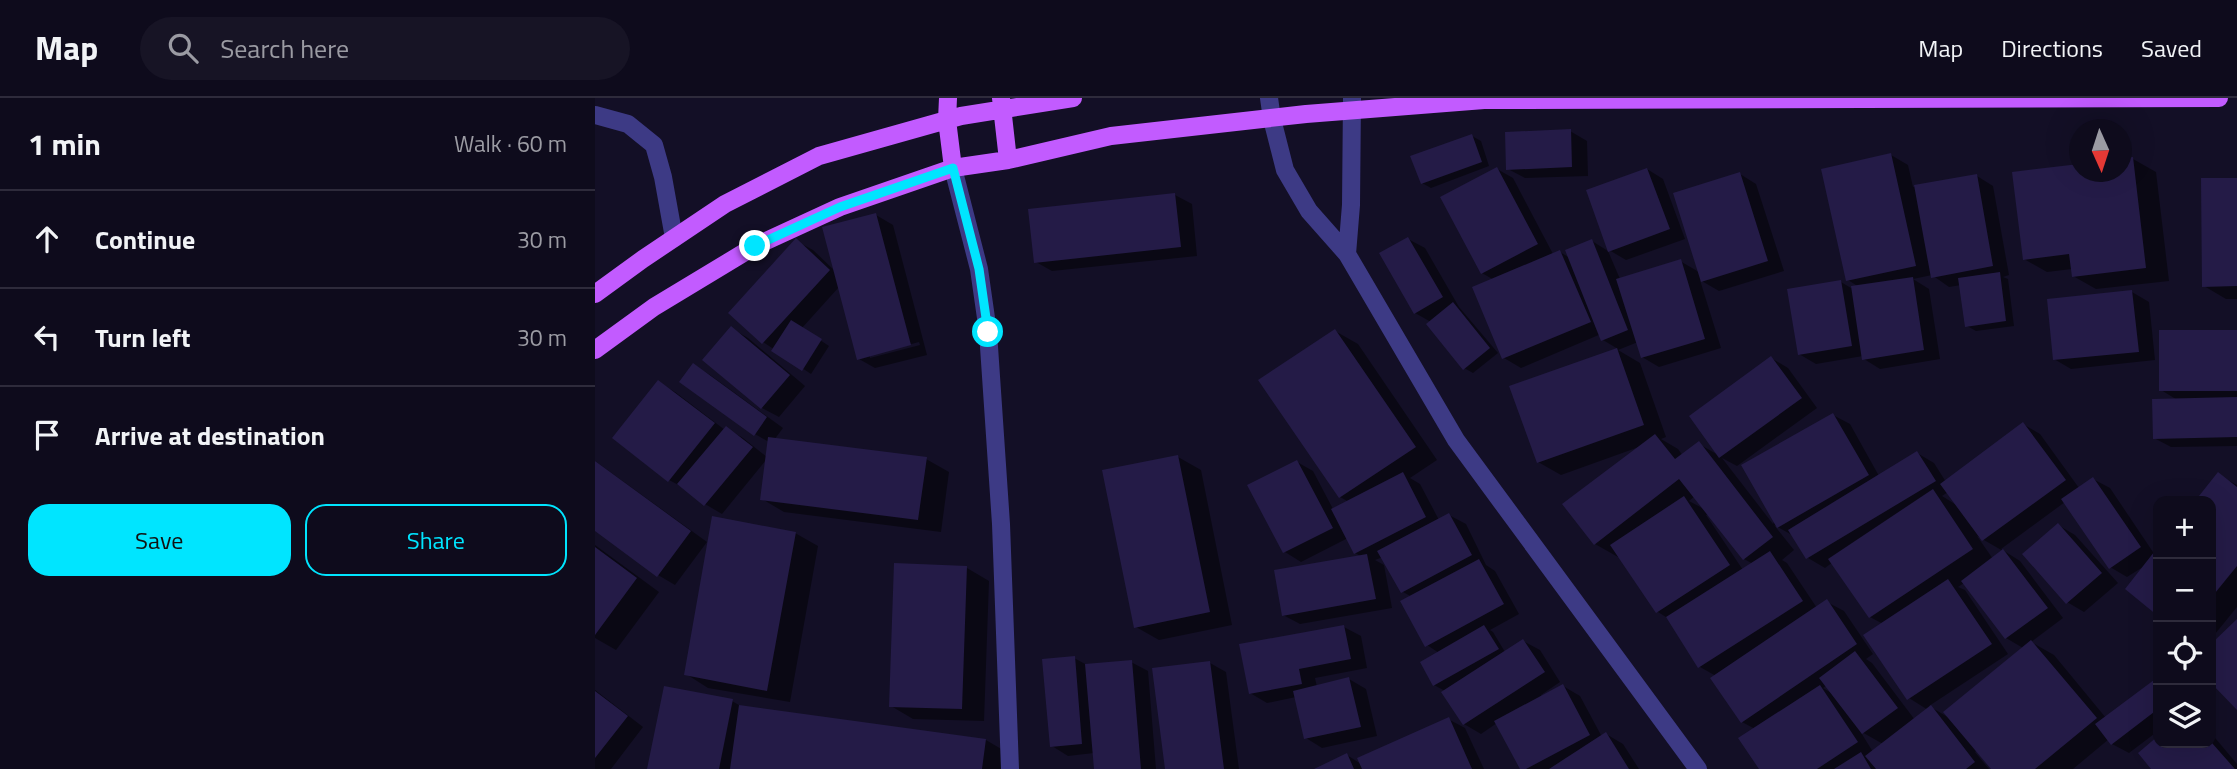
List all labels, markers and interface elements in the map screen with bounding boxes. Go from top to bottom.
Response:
search box [140,17,630,80]
text: Map [35,23,98,73]
icon: search [164,29,202,67]
text: Search here [220,29,349,68]
text: Map [1918,30,1963,66]
text: Directions [2001,30,2103,66]
text: Saved [2141,30,2202,66]
north arrow [2069,119,2132,182]
text: 1 min [28,121,101,167]
text: Walk · 60 m [454,126,567,161]
icon: ahead [28,220,66,258]
text: Continue [95,220,195,259]
text: 30 m [517,222,567,257]
route end [739,230,770,261]
route start [972,316,1003,347]
icon: left [28,318,66,356]
text: Turn left [95,318,190,357]
text: 30 m [517,320,567,355]
icon: arrive [28,416,66,454]
text: Arrive at destination [95,416,325,455]
map controls [2153,496,2216,748]
button: + [2153,496,2216,559]
button: Save [28,504,291,576]
button: Share [305,504,567,576]
button: − [2153,559,2216,622]
button: locate [2153,622,2216,685]
button: layers [2153,685,2216,748]

